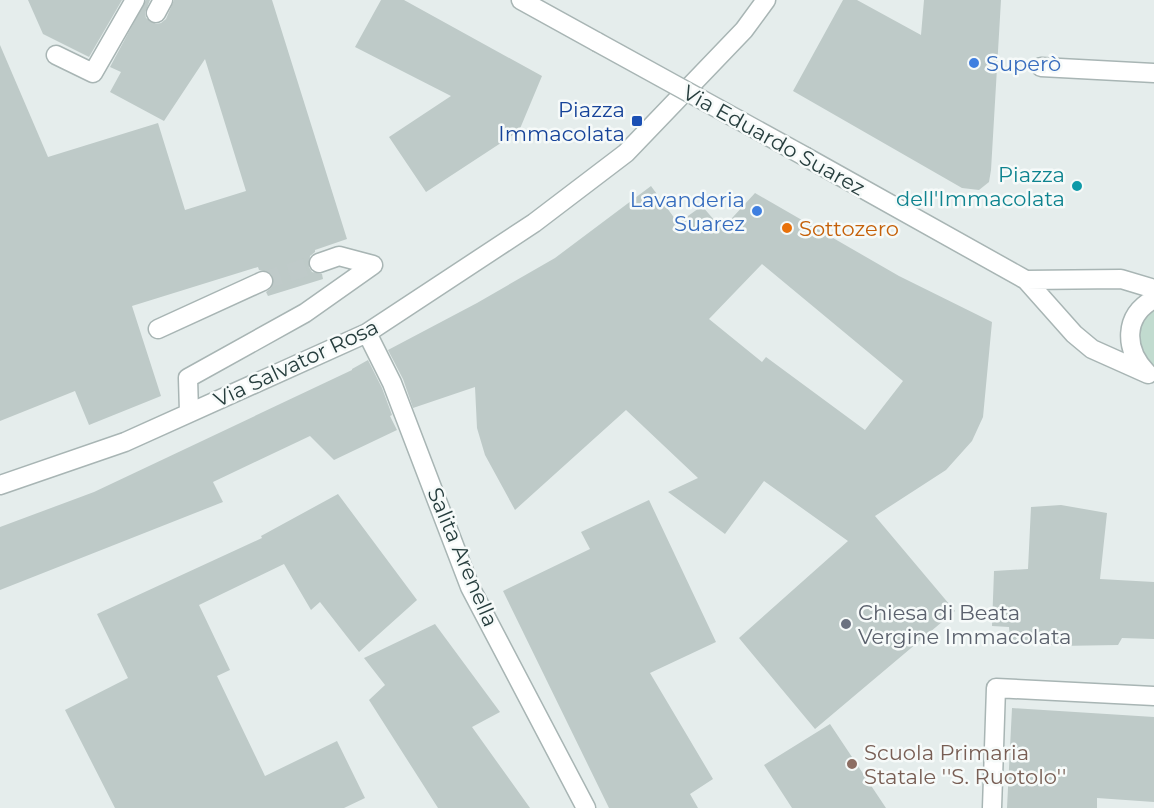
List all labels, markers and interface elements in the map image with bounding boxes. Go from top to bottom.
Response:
place label: Superò [986,51,1061,76]
marker: Superò [967,56,981,70]
street label: Via Eduardo Suarez [679,80,869,200]
place label: Piazza Immacolata [498,97,625,146]
marker: Piazza Immacolata [630,114,644,128]
place label: Piazza dell'Immacolata [896,162,1065,211]
marker: Piazza dell'Immacolata [1070,179,1084,193]
place label: Lavanderia Suarez [630,187,745,236]
marker: Lavanderia Suarez [750,204,764,218]
place label: Sottozero [799,216,899,241]
marker: Sottozero [780,221,794,235]
street label: Via Salvator Rosa [210,314,382,412]
street label: Salita Arenella [422,484,504,630]
place label: Chiesa di Beata Vergine Immacolata [858,600,1071,649]
marker: Chiesa di Beata Vergine Immacolata [839,617,853,631]
place label: Scuola Primaria Statale ''S. Ruotolo'' [864,740,1066,789]
marker: Scuola Primaria Statale ''S. Ruotolo'' [845,757,859,771]

